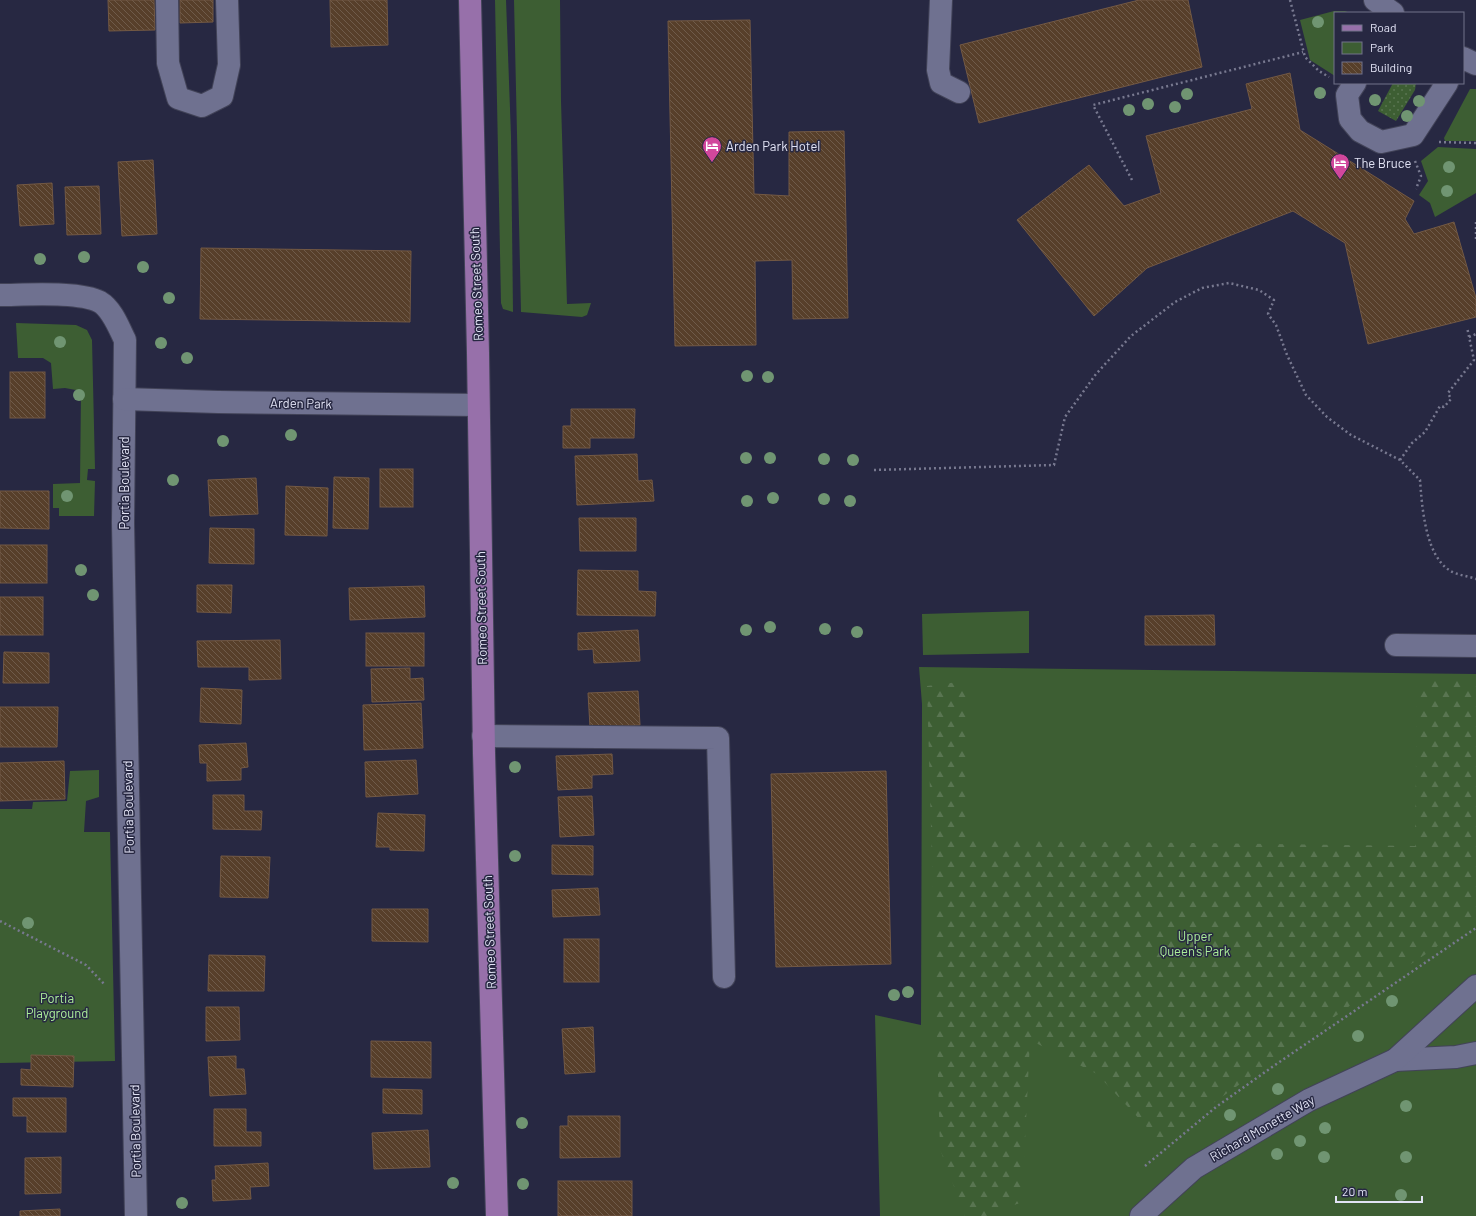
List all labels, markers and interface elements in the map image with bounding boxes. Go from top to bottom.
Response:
legend [1334,12,1464,84]
text: Road [1370,20,1397,34]
text: Park [1370,40,1394,54]
text: Building [1370,60,1412,74]
hotel icon: Arden Park Hotel [701,135,723,163]
place label: Arden Park Hotel [726,138,820,154]
hotel icon: The Bruce [1329,152,1351,180]
place label: The Bruce [1354,155,1411,171]
street label: Romeo Street South [466,227,486,341]
street label: Arden Park [270,394,332,412]
street label: Portia Boulevard [116,436,132,530]
street label: Romeo Street South [472,551,490,665]
street label: Portia Boulevard [119,760,137,854]
street label: Romeo Street South [479,875,499,989]
park label: Upper Queen's Park [1160,928,1231,959]
park label: Portia Playground [26,990,88,1021]
street label: Portia Boulevard [126,1084,144,1178]
street label: Richard Monette Way [1207,1091,1317,1165]
scale bar [1336,1178,1422,1204]
text: 20 m [1342,1184,1368,1198]

